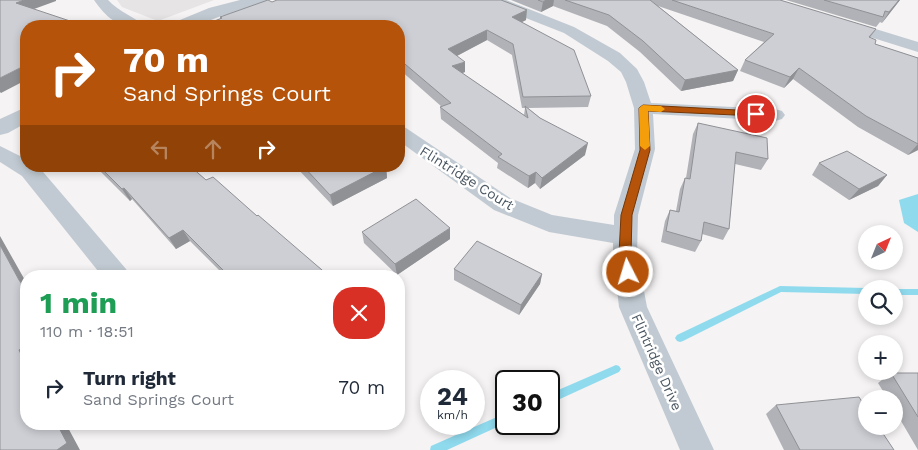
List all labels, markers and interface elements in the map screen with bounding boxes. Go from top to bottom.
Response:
text: 70 m [123,39,209,81]
icon: right [40,40,105,105]
text: Sand Springs Court [123,81,331,106]
pin [735,93,777,135]
icon: arrive [742,100,770,128]
icon: left [146,135,174,163]
icon: ahead [199,135,227,163]
icon: right [252,135,280,163]
street label: Flintridge Court [417,143,517,213]
north arrow [858,225,902,270]
map controls [858,225,903,435]
position arrow [601,245,653,297]
button: search [858,280,903,325]
text: 1 min [40,285,117,320]
button: close [333,287,385,339]
street label: Flintridge Drive [628,311,686,413]
text: 110 m · 18:51 [40,322,134,341]
button: + [858,335,903,380]
text: Turn right [83,367,176,390]
speed limit sign: 30 [495,370,560,435]
icon: right [40,374,68,402]
text: 70 m [338,376,385,399]
text: 24 [437,382,468,411]
text: Sand Springs Court [83,390,234,409]
button: − [858,390,903,435]
text: km/h [437,408,468,422]

